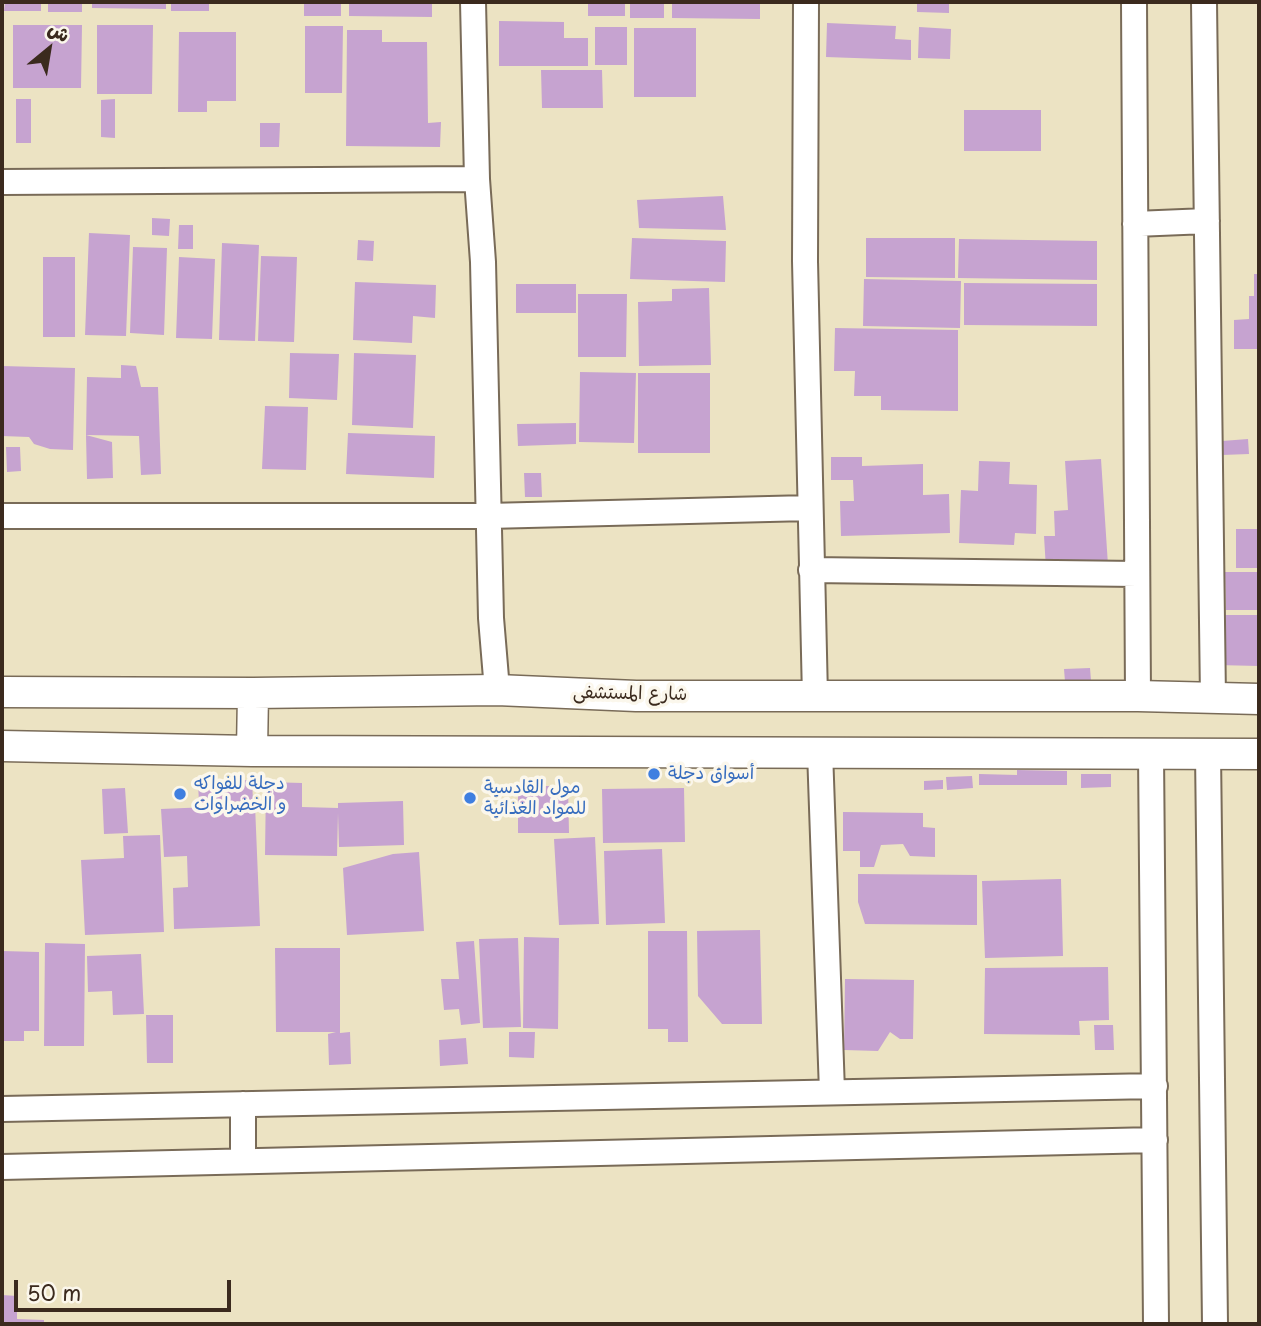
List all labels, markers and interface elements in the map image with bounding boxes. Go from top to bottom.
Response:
text: ش [43,13,76,48]
north arrow [14,14,84,84]
street label: شارع المستشفى [573,682,687,706]
place label: أسواق دجلة [668,763,754,785]
marker: أسواق دجلة [646,766,662,782]
place label: دجلة للفواكه و الخضراوات [194,773,286,816]
place label: مول القادسية للمواد الغذائية [484,777,586,820]
marker: دجلة للفواكه و الخضراوات [172,786,188,802]
marker: مول القادسية للمواد الغذائية [462,790,478,806]
scale bar [18,1266,234,1310]
text: 50 m [27,1276,81,1308]

